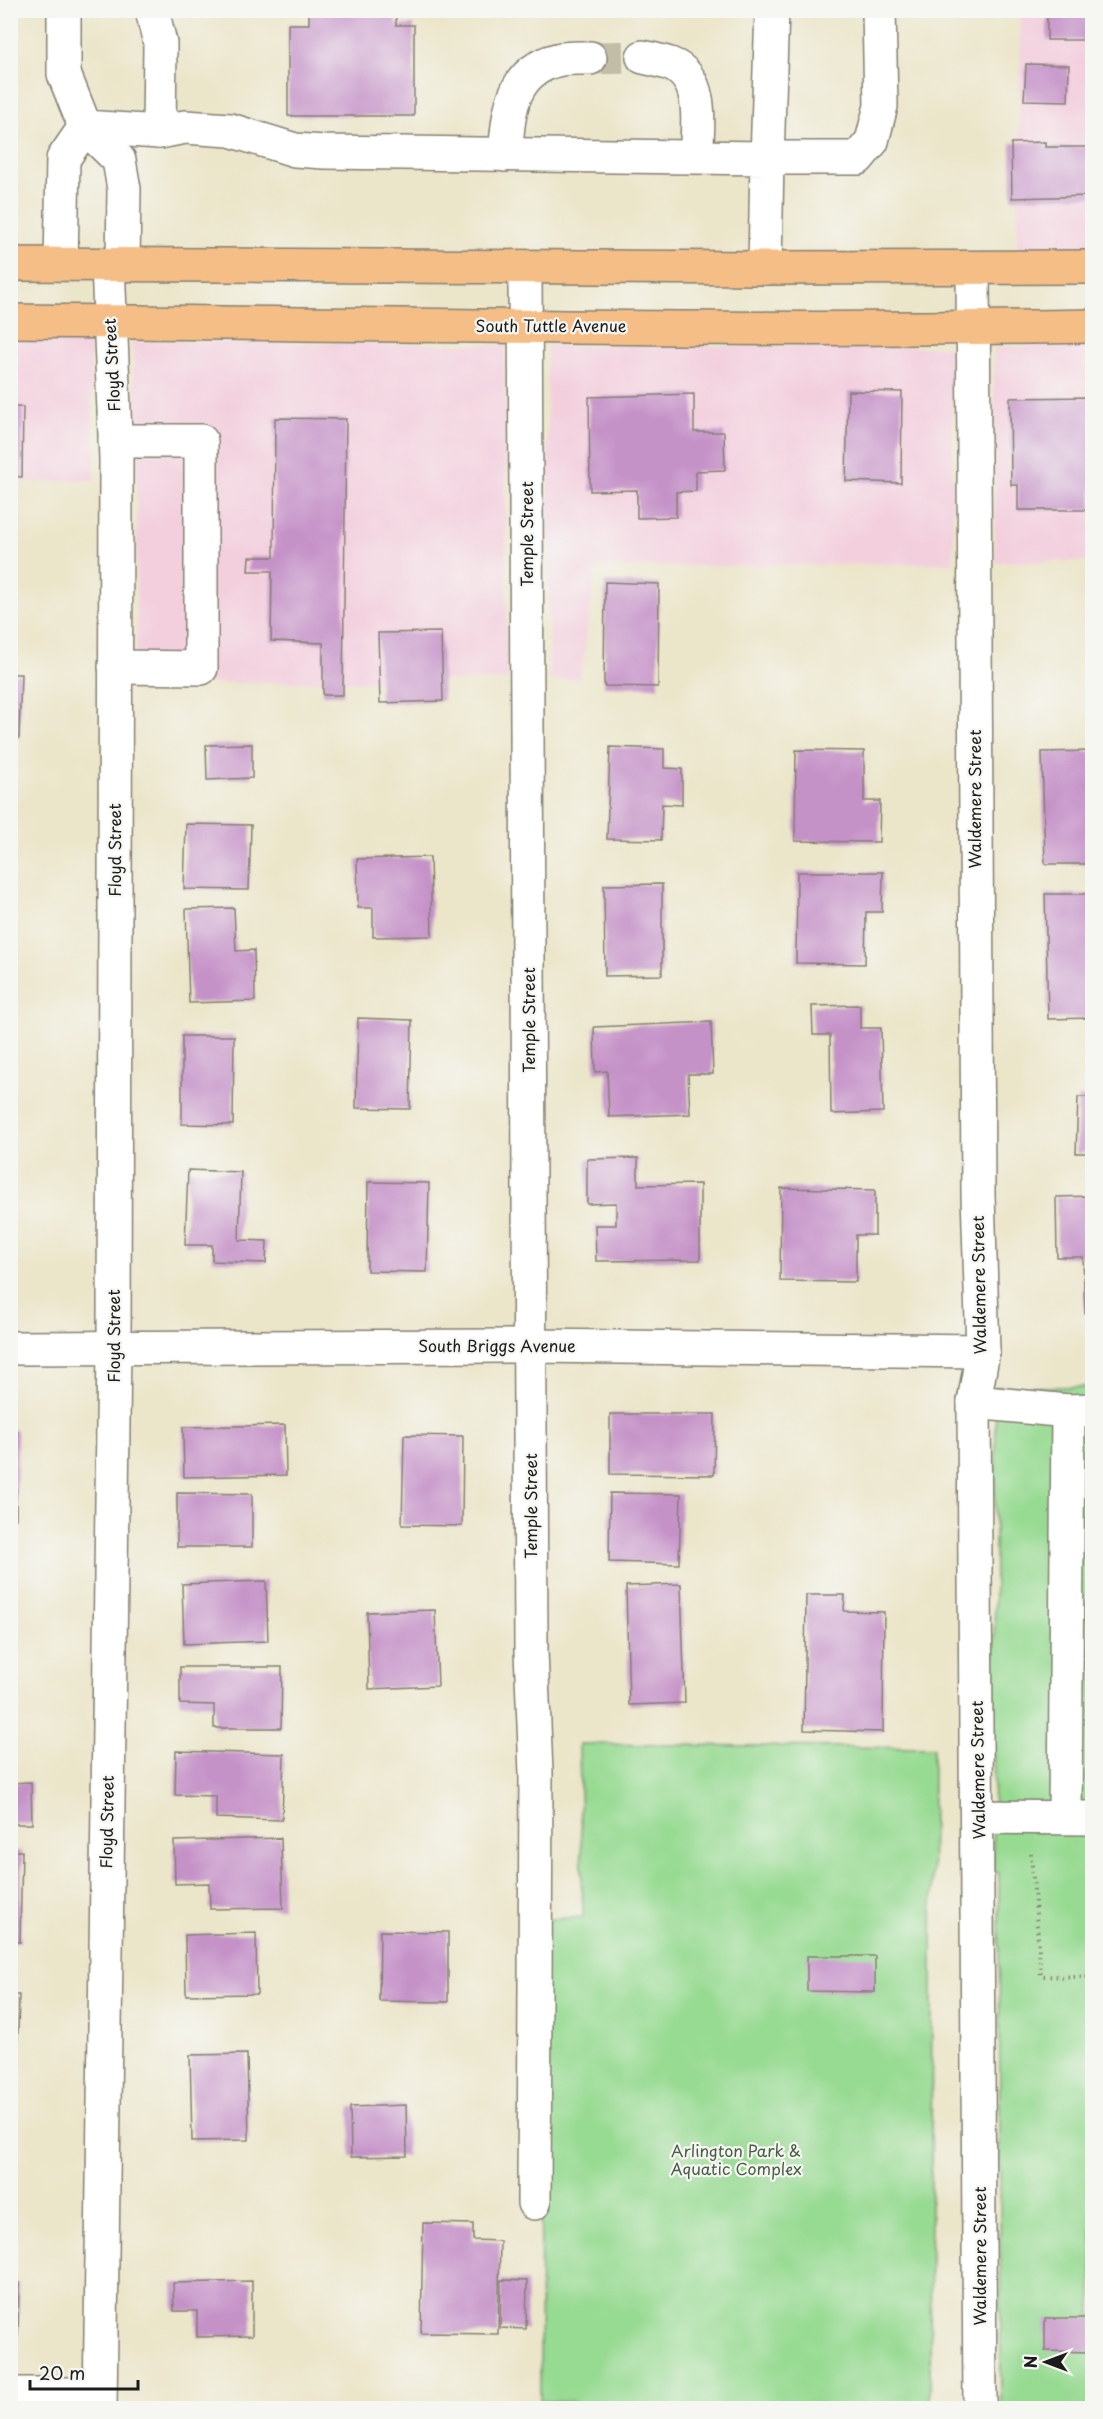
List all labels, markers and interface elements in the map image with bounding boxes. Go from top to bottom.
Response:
street label: South Tuttle Avenue [476,313,627,337]
street label: Floyd Street [97,317,125,412]
street label: Temple Street [514,481,538,587]
street label: Waldemere Street [962,730,986,868]
street label: Floyd Street [102,803,126,897]
street label: Temple Street [516,967,540,1073]
street label: Waldemere Street [965,1215,991,1355]
street label: Floyd Street [101,1289,125,1383]
street label: South Briggs Avenue [418,1333,576,1357]
street label: Temple Street [518,1453,542,1559]
street label: Waldemere Street [964,1700,990,1840]
street label: Floyd Street [93,1775,119,1869]
park label: Arlington Park & Aquatic Complex [670,2138,802,2180]
street label: Waldemere Street [967,2187,991,2325]
north arrow [1016,2332,1076,2392]
scale bar [30,2353,138,2391]
text: N [1018,2356,1042,2368]
text: 20 m [39,2359,85,2386]

